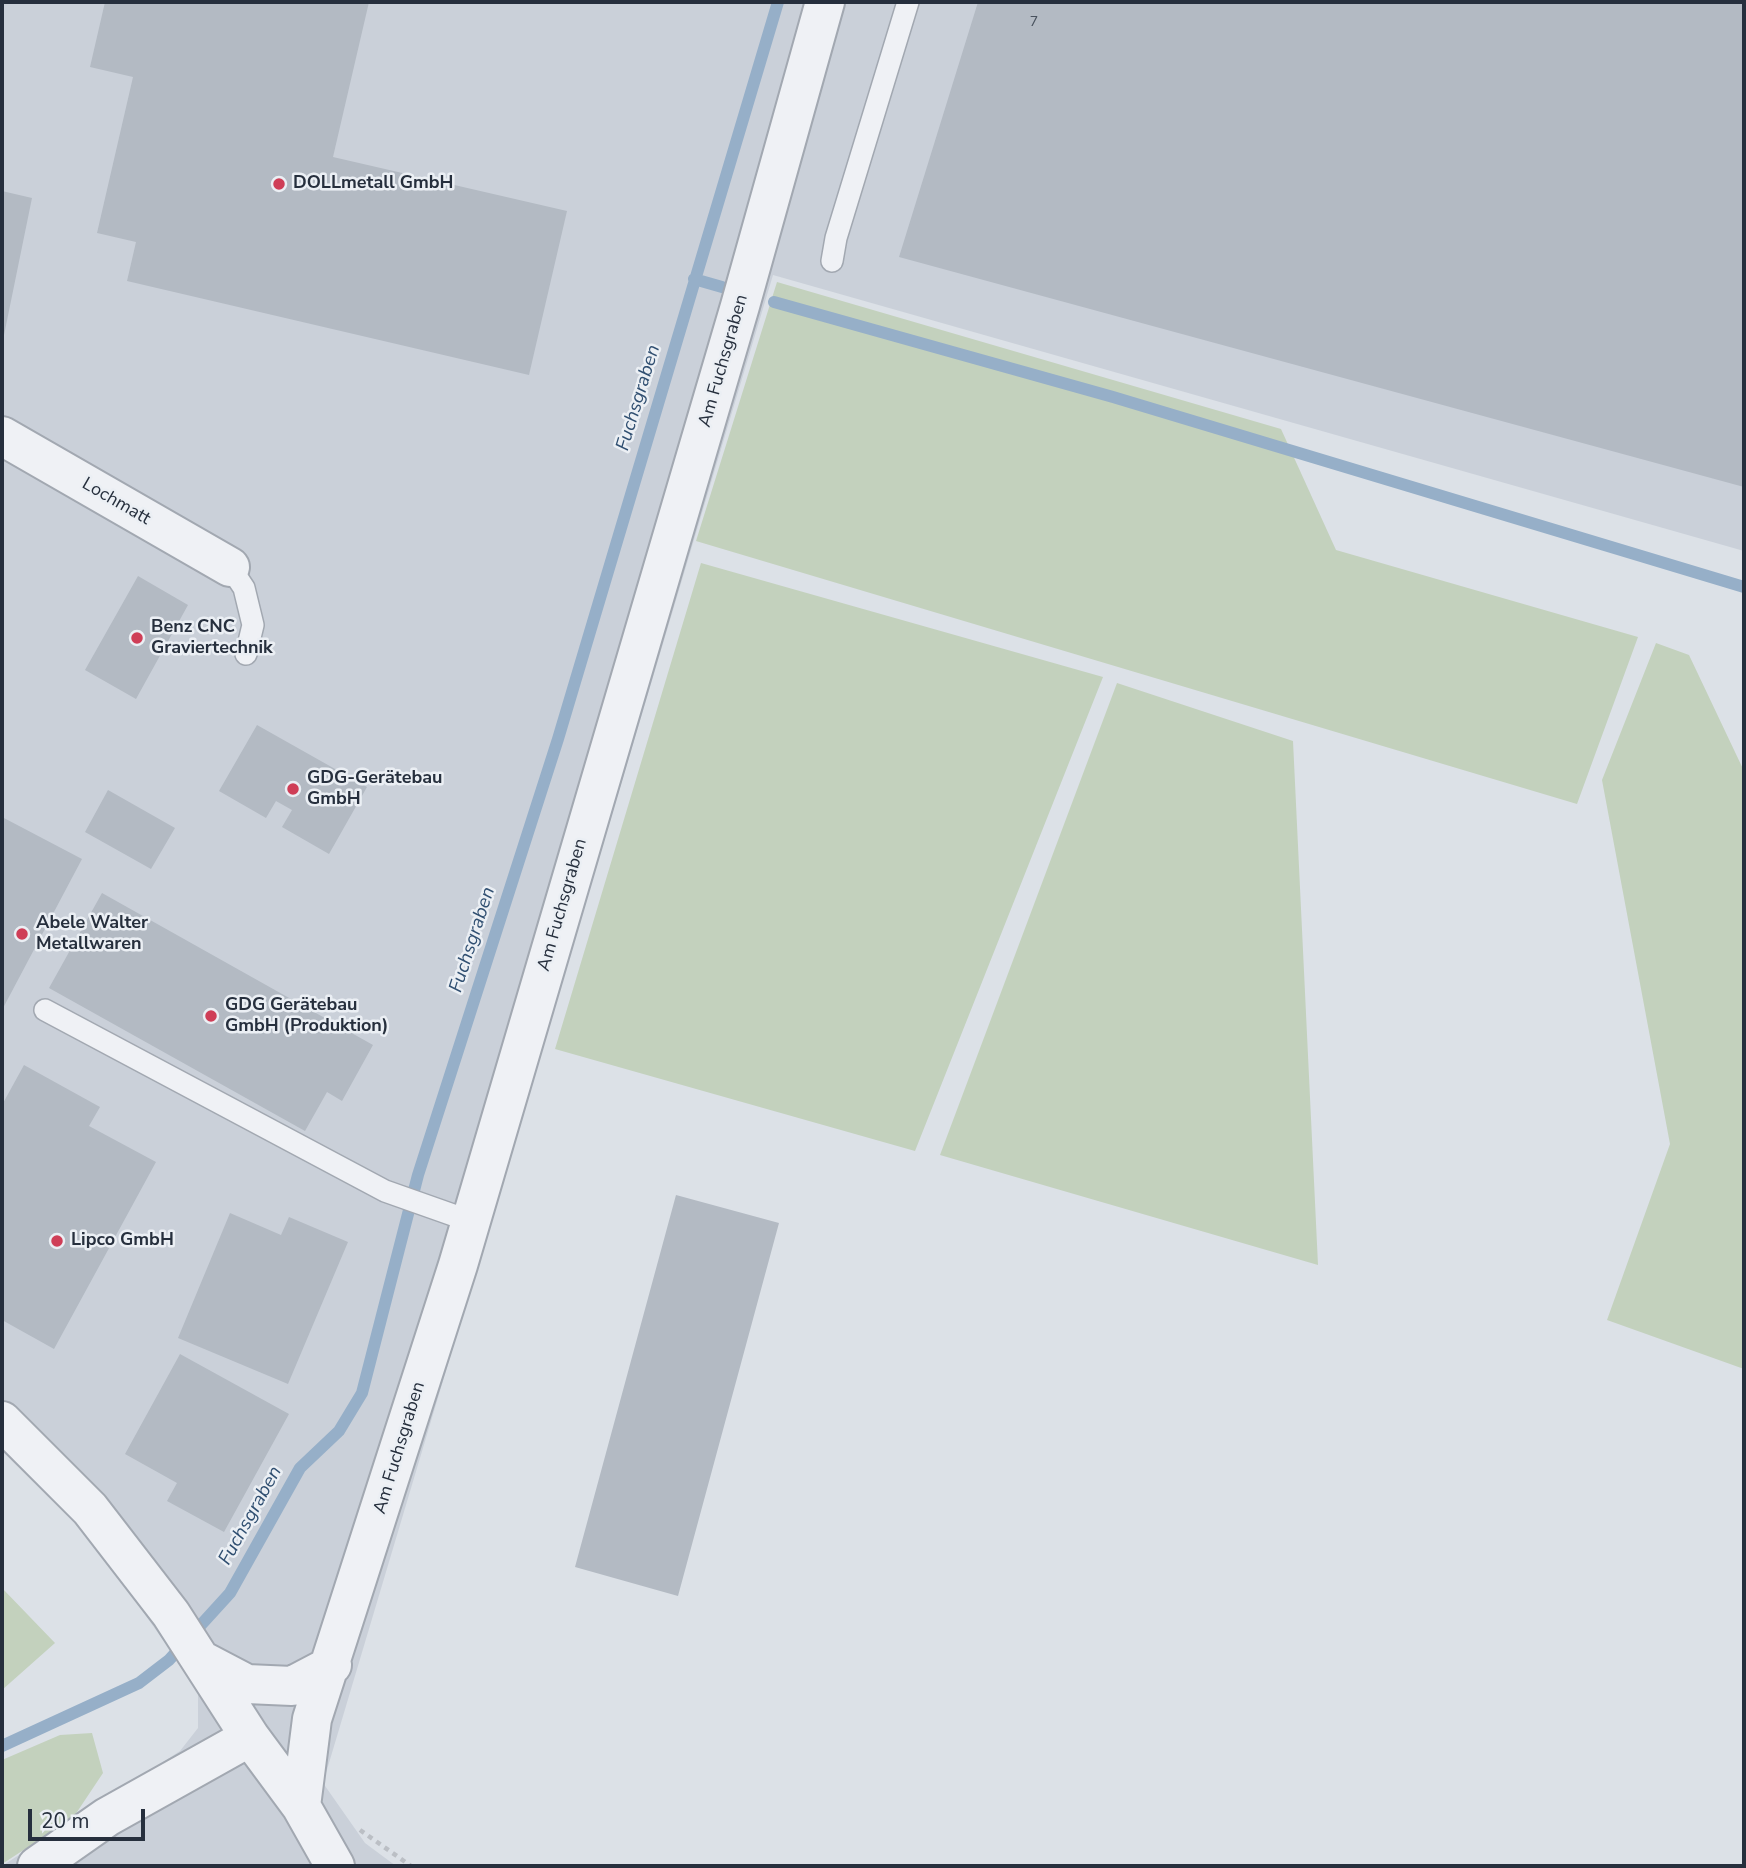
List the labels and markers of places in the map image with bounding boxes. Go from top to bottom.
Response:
place label: DOLLmetall GmbH [293,173,453,195]
marker: DOLLmetall GmbH [271,176,287,192]
place label: Benz CNC Graviertechnik [151,617,273,660]
marker: Benz CNC Graviertechnik [129,630,145,646]
place label: GDG-Gerätebau GmbH [307,768,442,810]
marker: GDG-Gerätebau GmbH [285,781,301,797]
place label: Abele Walter Metallwaren [36,913,148,956]
marker: Abele Walter Metallwaren [14,926,30,942]
place label: GDG Gerätebau GmbH (Produktion) [225,995,388,1038]
marker: GDG Gerätebau GmbH (Produktion) [203,1008,219,1024]
place label: Lipco GmbH [71,1230,174,1252]
marker: Lipco GmbH [49,1233,65,1249]

